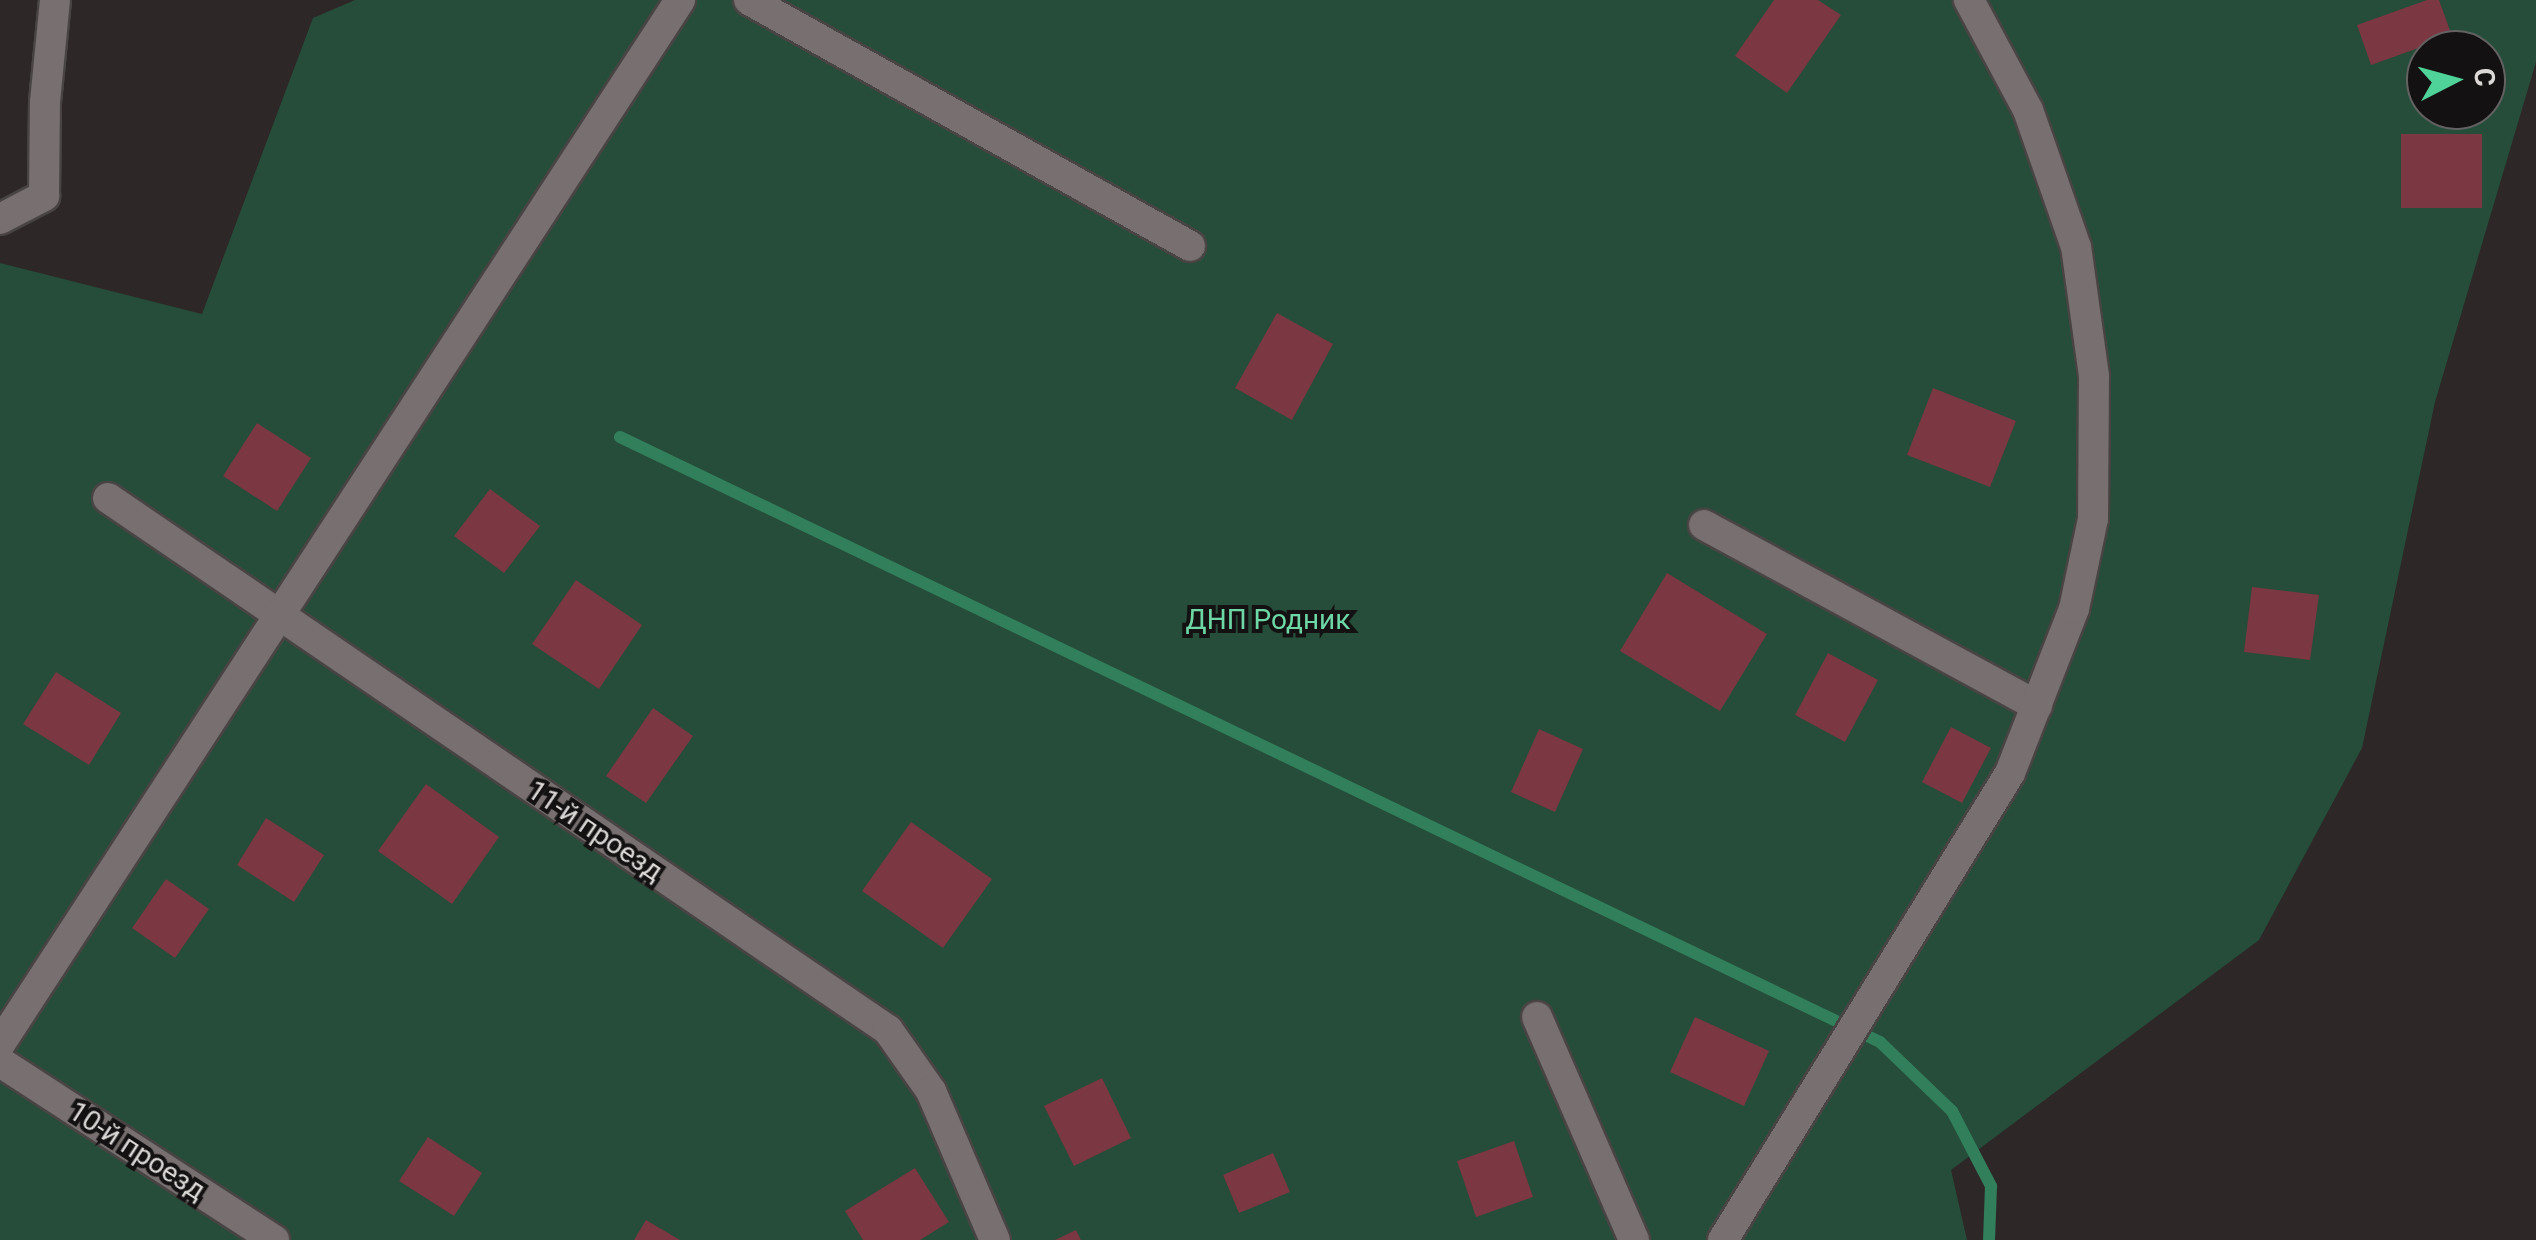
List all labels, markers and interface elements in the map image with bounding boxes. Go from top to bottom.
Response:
north arrow [2406,30,2506,130]
text: С [2467,66,2502,88]
park label: ДНП Родник [1186,603,1350,637]
street label: 11-й проезд [521,773,669,889]
street label: 10-й проезд [62,1094,212,1208]

